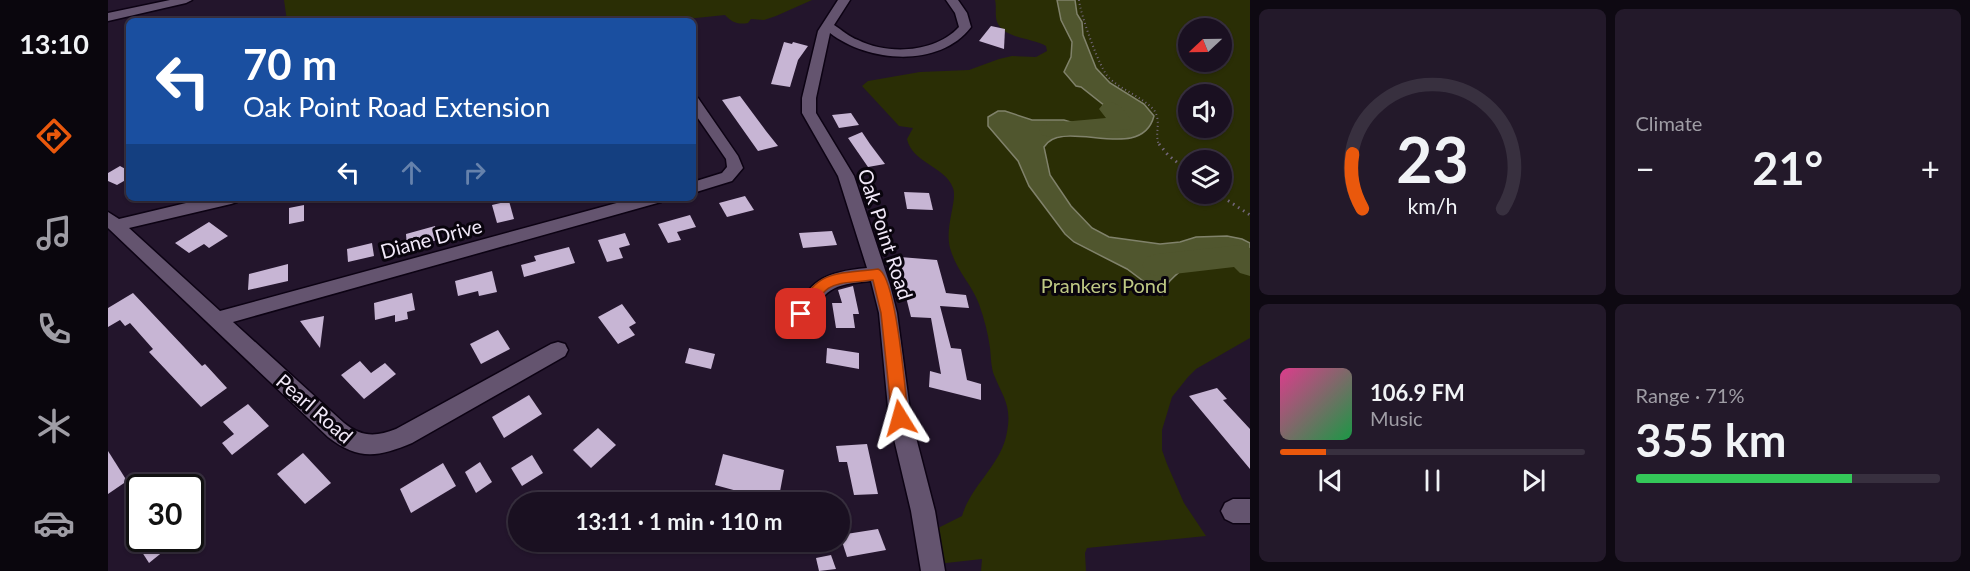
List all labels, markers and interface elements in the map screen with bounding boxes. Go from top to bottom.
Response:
north arrow [1178,18,1232,72]
map controls [1178,18,1232,204]
text: 13:10 [19,27,89,60]
text: 70 m [243,39,337,89]
icon: left [144,42,222,120]
button: sound [1178,84,1232,138]
text: Oak Point Road Extension [243,90,550,123]
text: Climate [1636,111,1702,135]
icon: directions [33,115,75,157]
text: 23 [1396,121,1468,196]
text: 21° [1752,141,1823,195]
text: − [1636,148,1655,188]
text: + [1921,148,1940,188]
button: layers [1178,150,1232,204]
icon: left [332,156,365,189]
icon: ahead [395,156,428,189]
icon: right [458,156,491,189]
street label: Oak Point Road [854,165,918,303]
text: km/h [1407,193,1457,219]
icon: music [33,212,75,254]
street label: Diane Drive [378,213,484,263]
park label: Prankers Pond [1041,273,1167,297]
pin [775,288,826,339]
icon: arrive [784,297,817,330]
icon: phone [33,308,75,350]
street label: Pearl Road [272,368,358,448]
text: 106.9 FM [1370,379,1465,406]
text: Range · 71% [1636,383,1744,407]
position arrow [868,386,932,450]
icon: climate [33,405,75,447]
text: Music [1370,406,1423,430]
text: 355 km [1636,413,1786,467]
icon: previous [1314,464,1347,497]
icon: pause [1416,464,1449,497]
icon: next [1517,464,1550,497]
speed limit sign: 30 [126,474,204,552]
icon: car [33,502,75,544]
text: 13:11 · 1 min · 110 m [576,508,782,535]

